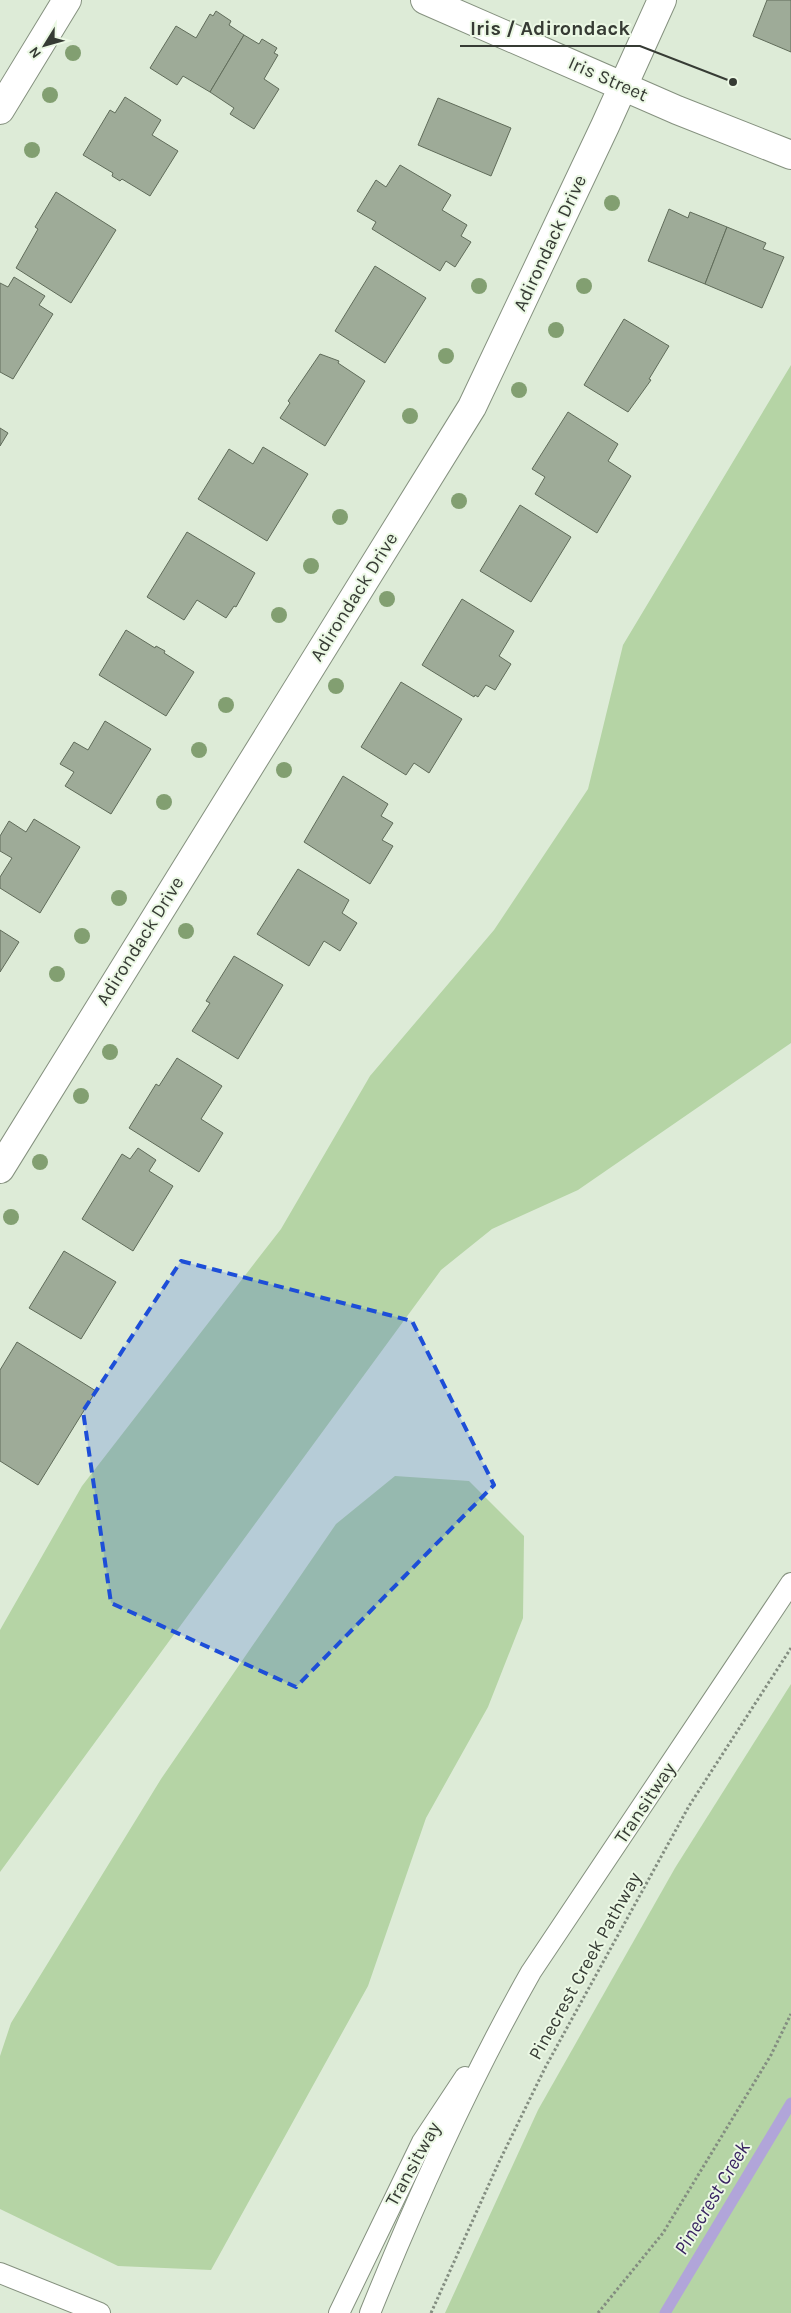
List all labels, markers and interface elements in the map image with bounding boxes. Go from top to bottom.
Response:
callout: Iris / Adirondack [460,11,640,46]
text: Iris / Adirondack [470,17,630,40]
north arrow [20,20,70,70]
text: N [25,43,45,62]
street label: Iris Street [565,52,651,106]
street label: Adirondack Drive [509,171,591,315]
street label: Adirondack Drive [306,529,402,665]
street label: Adirondack Drive [92,873,188,1009]
street label: Transitway [610,1758,680,1848]
street label: Pinecrest Creek Pathway [524,1868,646,2064]
street label: Transitway [381,2118,445,2210]
water label: Pinecrest Creek [669,2137,755,2259]

